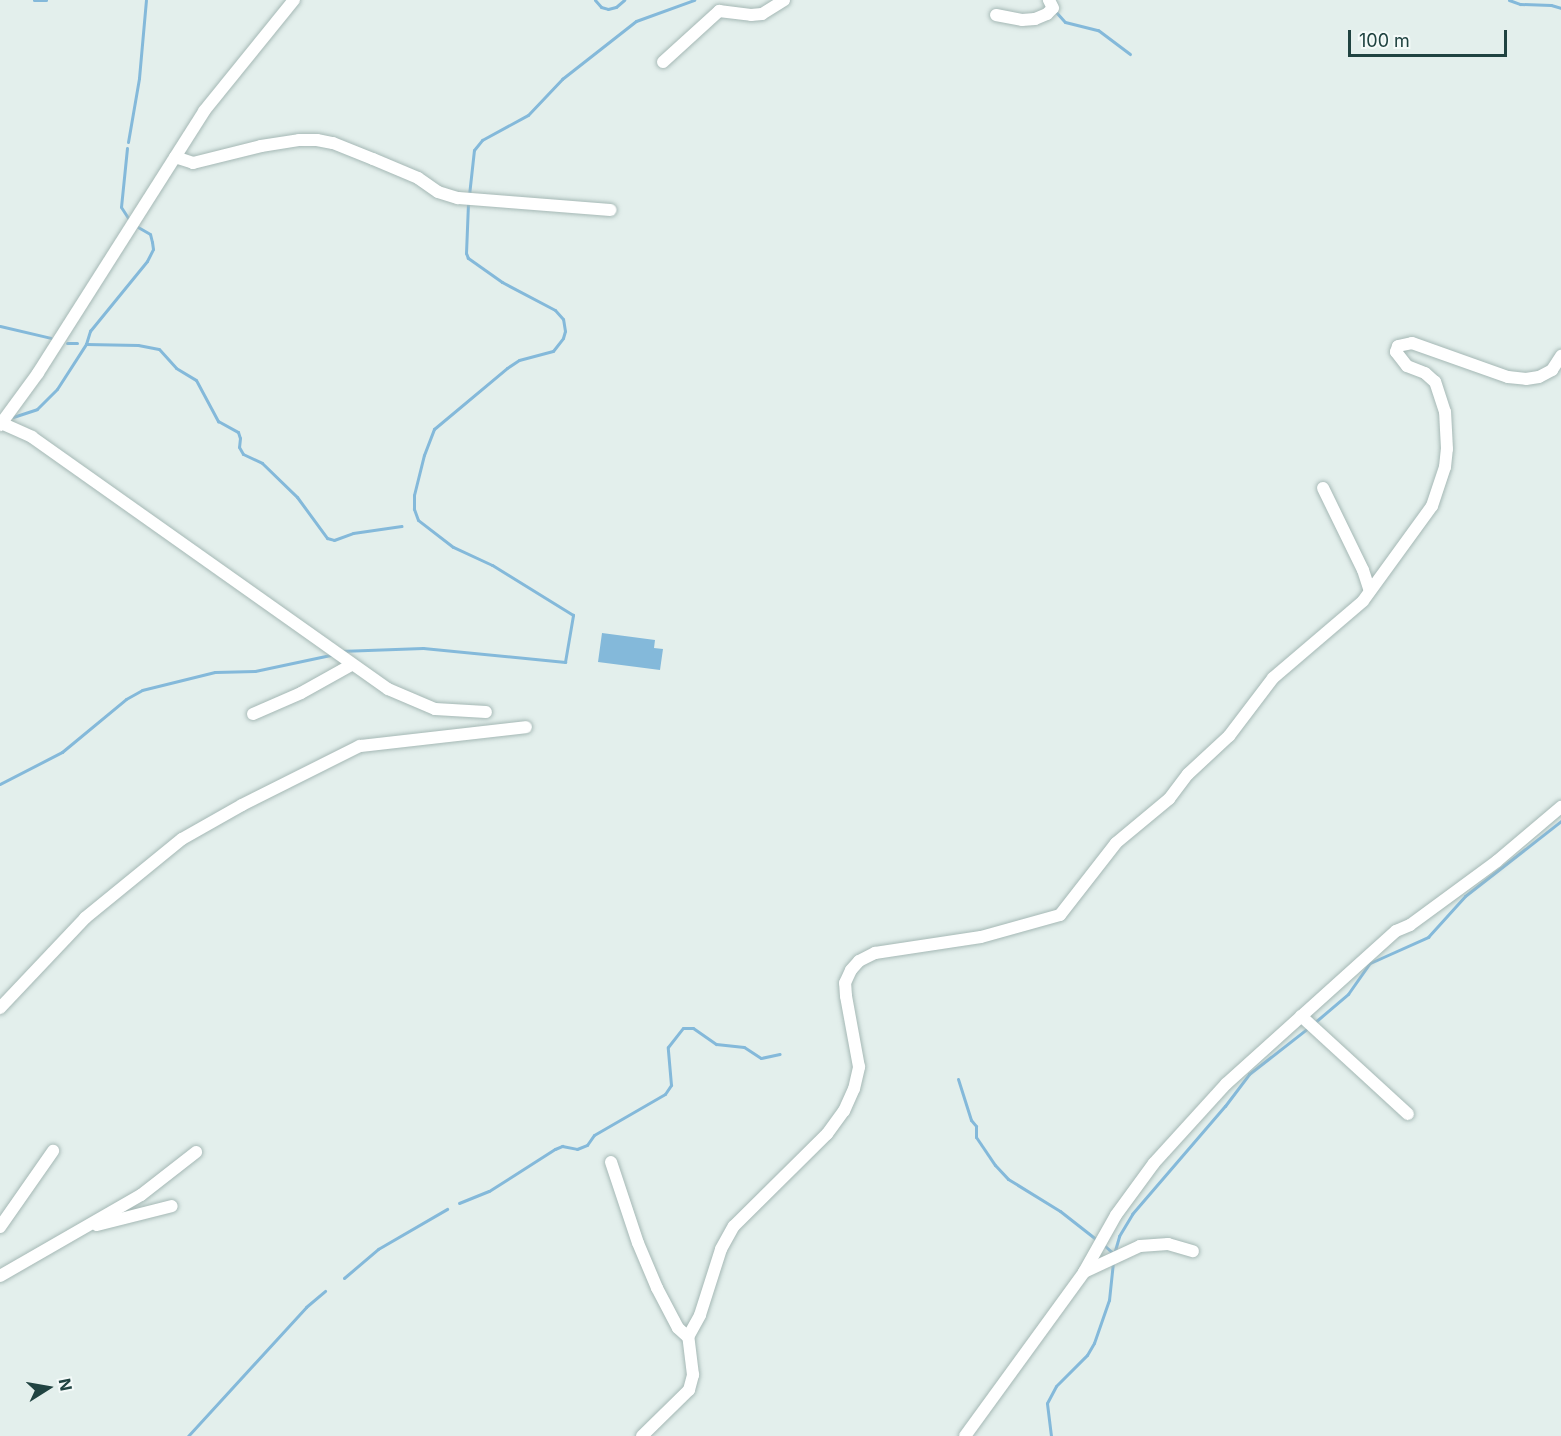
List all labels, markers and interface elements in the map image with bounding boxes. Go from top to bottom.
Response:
scale bar [1351,18,1510,56]
text: 100 m [1359,30,1410,51]
north arrow [18,1358,78,1418]
text: N [55,1377,77,1392]

